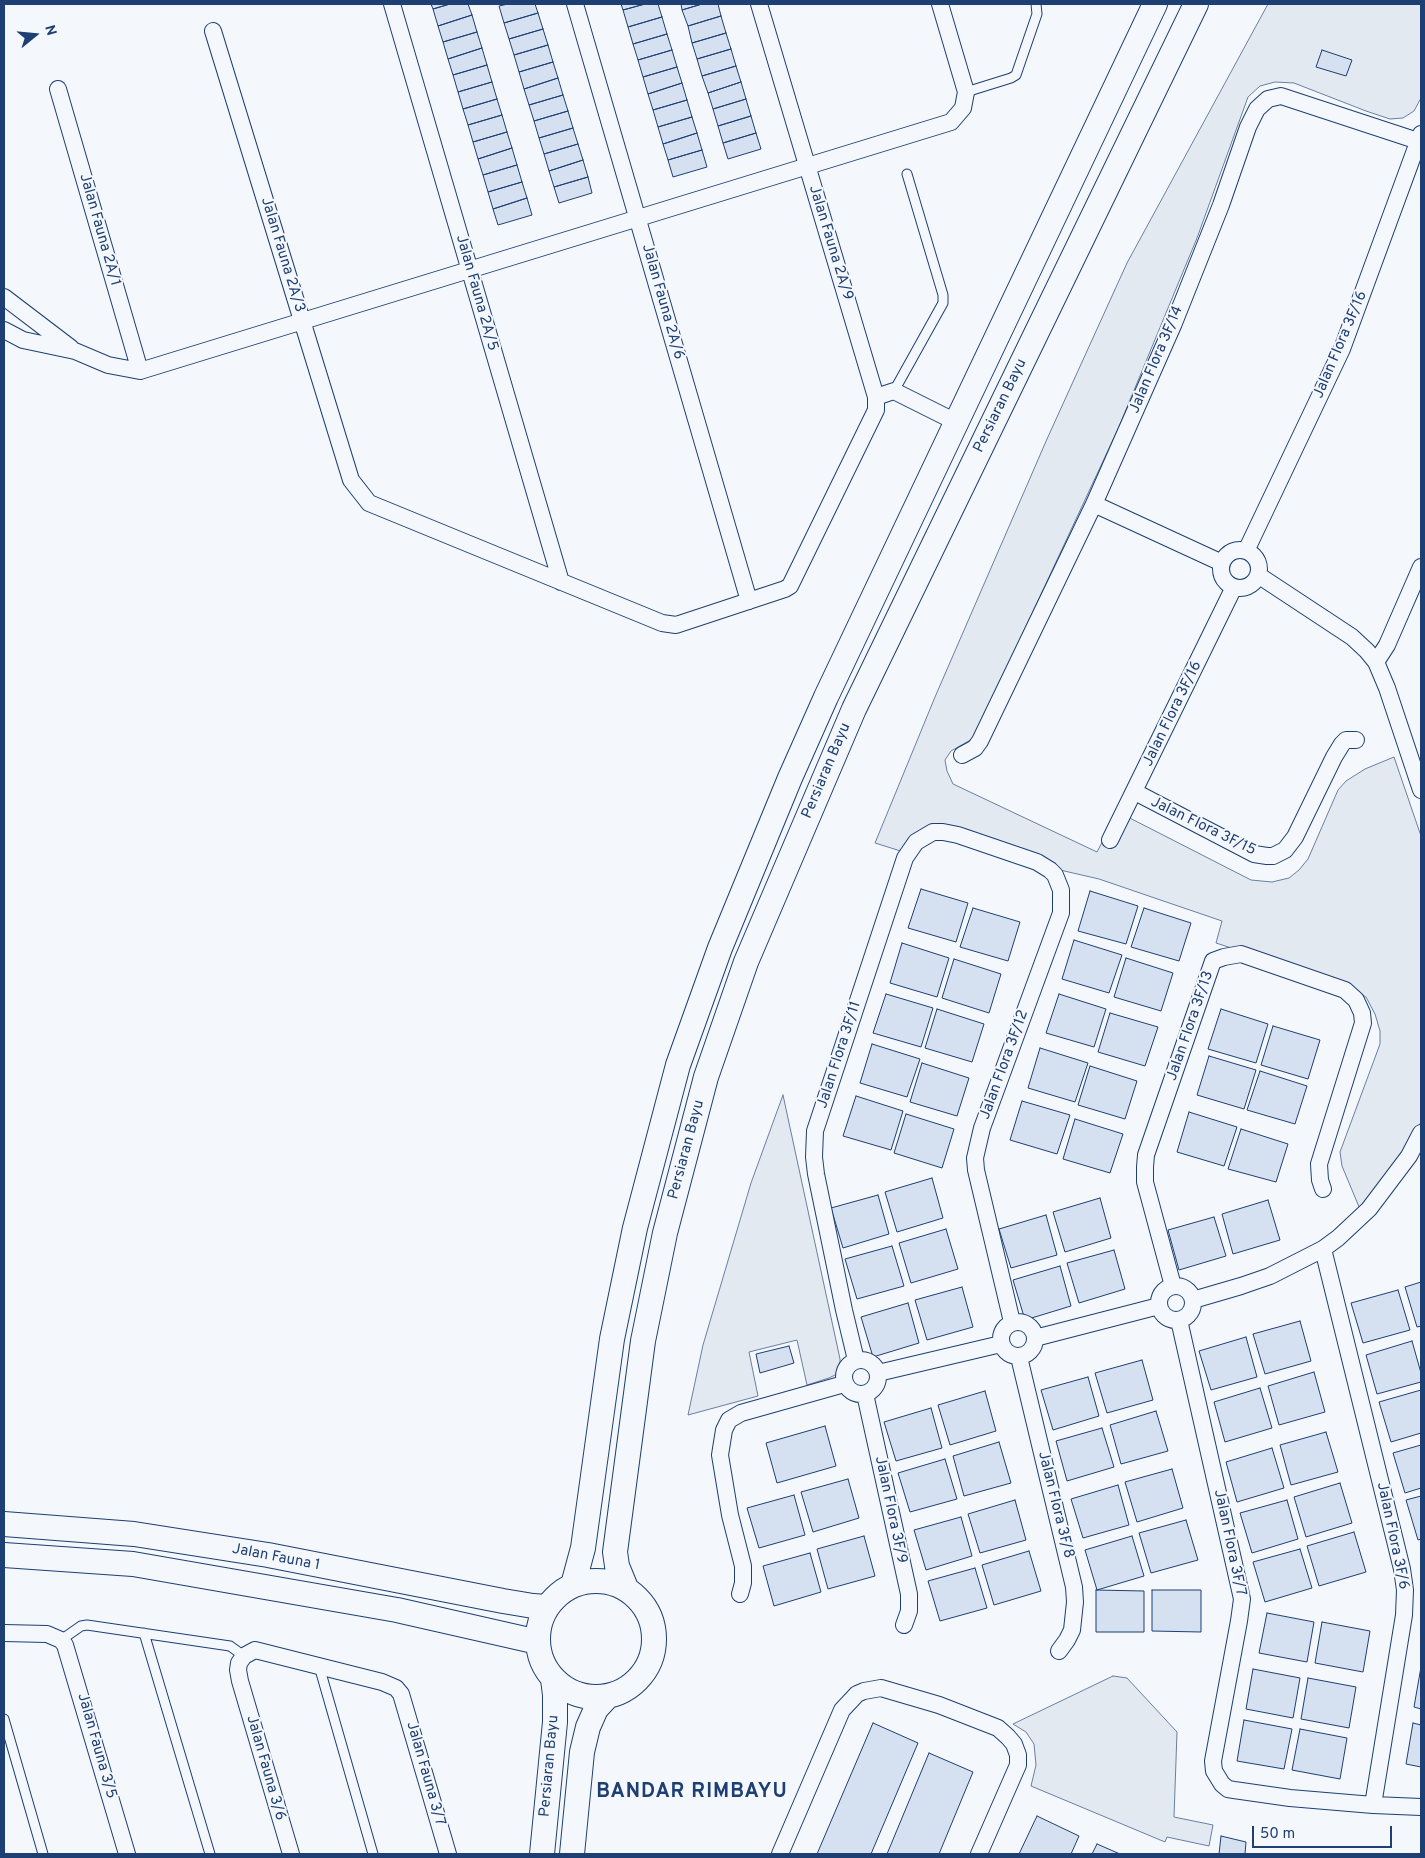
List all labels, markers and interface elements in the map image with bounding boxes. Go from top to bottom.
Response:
north arrow [10,10,60,60]
text: N [40,23,59,38]
street label: Jalan Fauna 2A/1 [74,172,124,288]
street label: Jalan Fauna 2A/9 [804,183,856,303]
street label: Jalan Fauna 2A/3 [256,195,308,315]
street label: Jalan Fauna 2A/5 [451,233,501,353]
street label: Jalan Fauna 2A/6 [637,242,687,362]
street label: Jalan Flora 3F/16 [1310,289,1372,401]
street label: Jalan Flora 3F/14 [1126,304,1188,416]
street label: Persiaran Bayu [971,356,1031,456]
street label: Jalan Flora 3F/16 [1140,658,1206,770]
street label: Persiaran Bayu [799,720,855,822]
street label: Jalan Flora 3F/15 [1147,794,1259,860]
street label: Jalan Flora 3F/13 [1164,969,1218,1083]
street label: Jalan Flora 3F/11 [814,999,866,1111]
street label: Jalan Flora 3F/12 [977,1008,1033,1122]
street label: Persiaran Bayu [665,1098,709,1202]
street label: Jalan Flora 3F/8 [1033,1450,1077,1560]
street label: Jalan Flora 3F/9 [870,1455,910,1565]
street label: Jalan Flora 3F/6 [1372,1481,1412,1591]
street label: Jalan Flora 3F/7 [1209,1488,1249,1598]
street label: Jalan Fauna 1 [230,1541,322,1575]
street label: Jalan Fauna 3/5 [72,1691,120,1801]
street label: Jalan Fauna 3/6 [241,1713,289,1823]
street label: Persiaran Bayu [537,1714,563,1818]
street label: Jalan Fauna 3/7 [402,1720,448,1828]
district label: BANDAR RIMBAYU [595,1781,789,1805]
scale bar [1255,1816,1395,1848]
text: 50 m [1260,1825,1295,1844]

